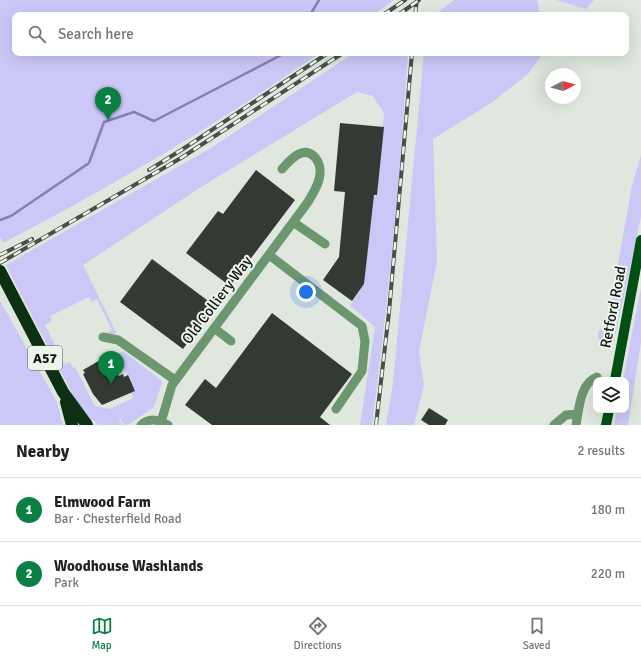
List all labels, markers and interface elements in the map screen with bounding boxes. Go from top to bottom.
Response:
search box [12,12,629,56]
icon: search [26,23,48,45]
text: Search here [58,25,134,43]
north arrow [545,68,581,104]
pin: 2 [95,87,121,120]
street label: Old Colliery Way [178,253,256,347]
street label: Retford Road [596,264,630,350]
your location [296,282,316,302]
road number: A57 [28,346,62,370]
pin: 1 [98,351,124,384]
map controls [593,377,629,413]
button: layers [593,377,629,413]
text: Nearby [16,441,69,462]
text: 2 results [577,443,625,459]
text: Elmwood Farm [54,493,151,511]
text: 1 [25,502,33,518]
text: 180 m [591,502,625,518]
text: Bar · Chesterfield Road [54,511,182,527]
text: Woodhouse Washlands [54,557,203,575]
text: 2 [25,566,33,582]
text: 220 m [591,566,625,582]
text: Park [54,575,79,591]
tab: Map [91,615,113,652]
tab: Directions [294,615,342,652]
tab: Saved [523,615,550,652]

